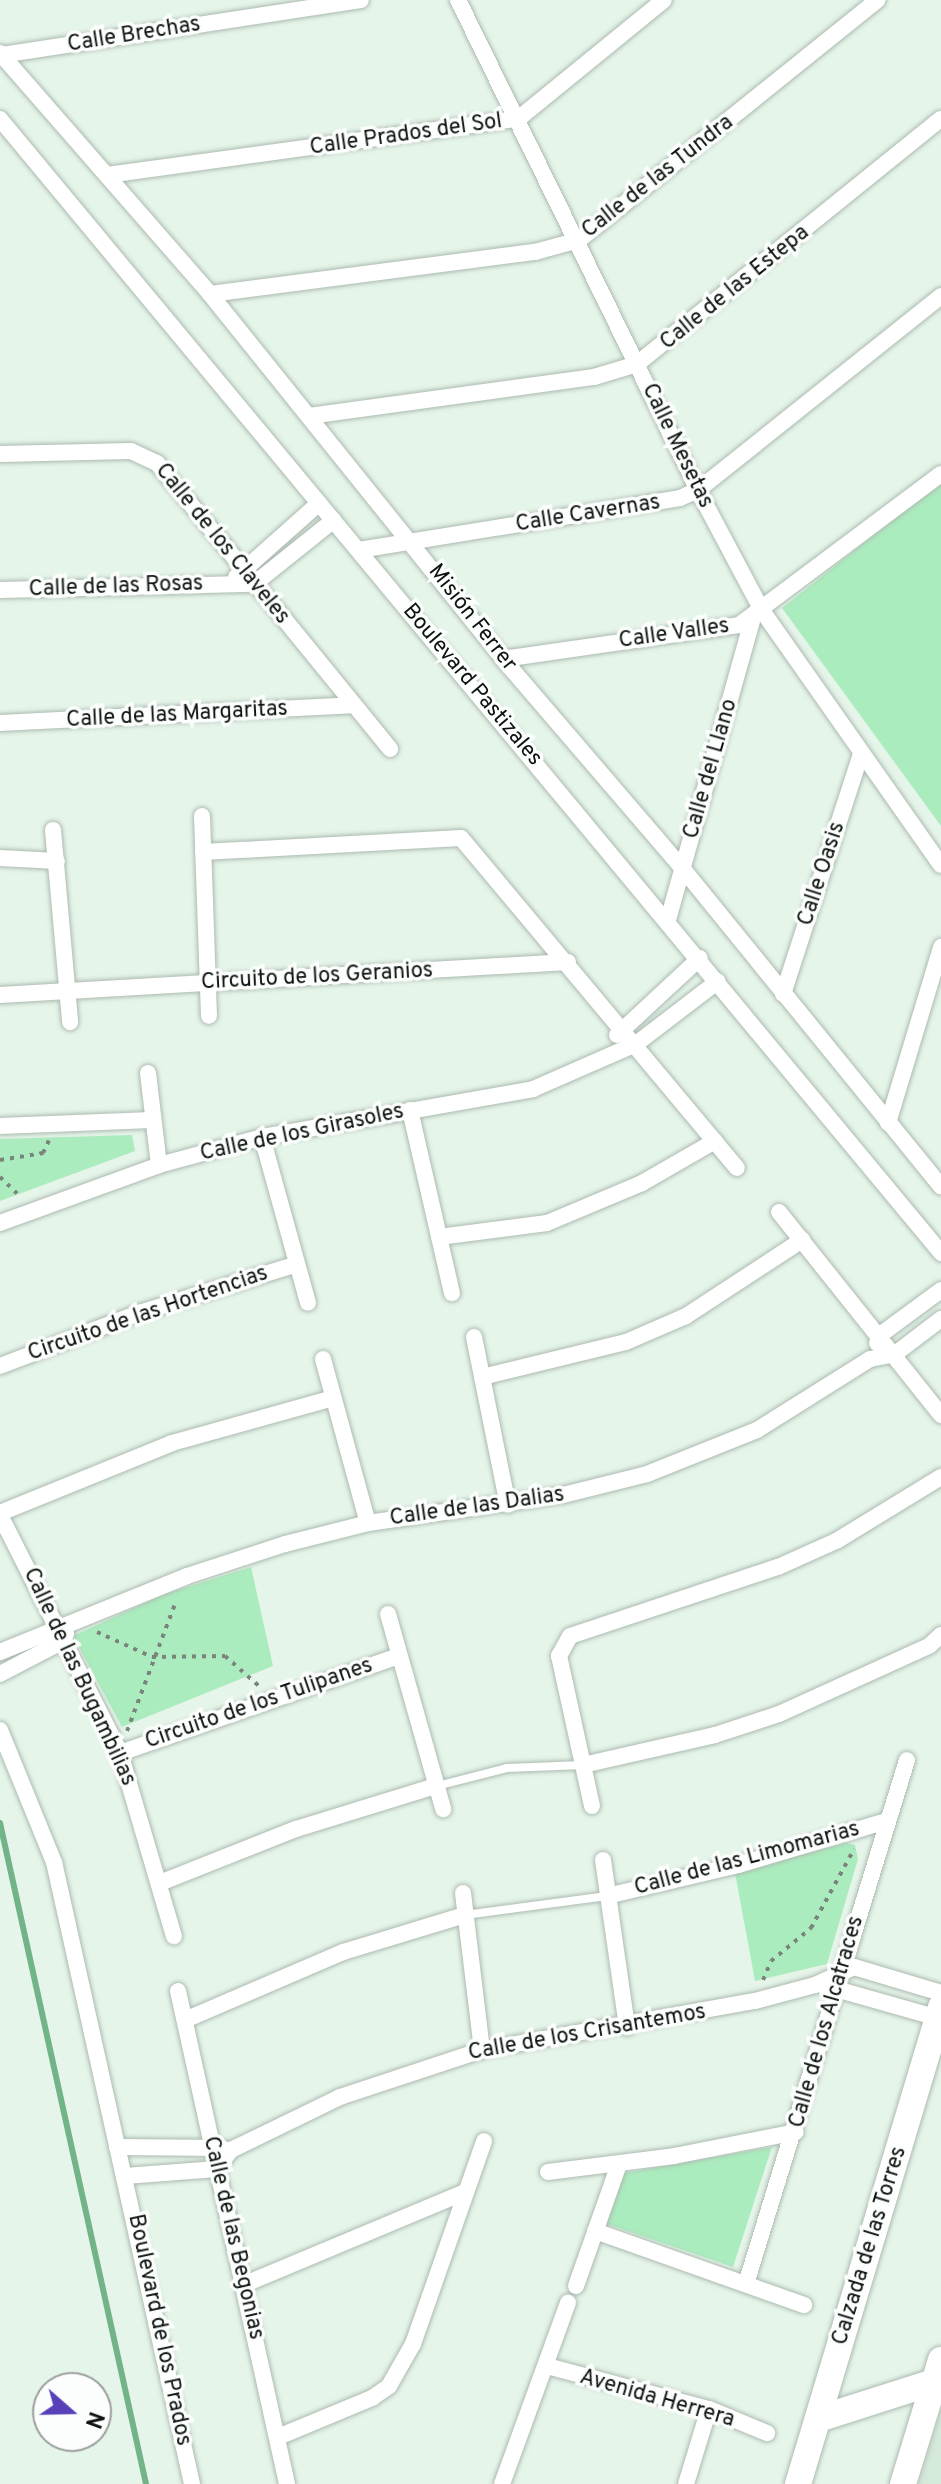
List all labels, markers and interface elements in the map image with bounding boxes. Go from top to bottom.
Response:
street label: Calle Brechas [66,11,202,59]
street label: Calle Prados del Sol [308,108,504,162]
street label: Calle de las Tundra [577,109,739,245]
street label: Calle de las Estepa [655,220,815,356]
street label: Calle Mesetas [635,379,719,513]
street label: Calle de los Claveles [149,458,295,630]
street label: Calle Cavernas [514,490,662,538]
street label: Misión Ferrer [422,559,522,677]
street label: Calle de las Rosas [28,571,204,603]
street label: Boulevard Pastizales [396,599,548,771]
street label: Calle Valles [617,613,731,655]
street label: Calle de las Margaritas [66,696,288,734]
street label: Calle del Llano [678,696,744,842]
street label: Calle Oasis [793,819,851,929]
street label: Circuito de los Geranios [200,958,434,996]
street label: Calle de los Girasoles [198,1099,406,1167]
street label: Circuito de las Hortencias [24,1260,272,1368]
street label: Calle de las Dalias [388,1482,566,1532]
street label: Calle de las Bugambilias [17,1564,141,1790]
street label: Circuito de los Tulipanes [141,1652,377,1756]
street label: Calle de las Limomarias [631,1816,863,1902]
street label: Calle de los Alcatraces [784,1912,870,2132]
street label: Calle de los Crisantemos [466,1999,708,2067]
street label: Calle de las Begonias [197,2134,269,2342]
street label: Calzada de las Torres [827,2143,913,2349]
street label: Boulevard de los Prados [122,2212,196,2448]
street label: Avenida Herrera [577,2364,737,2434]
north arrow [32,2372,112,2452]
text: N [78,2408,109,2432]

